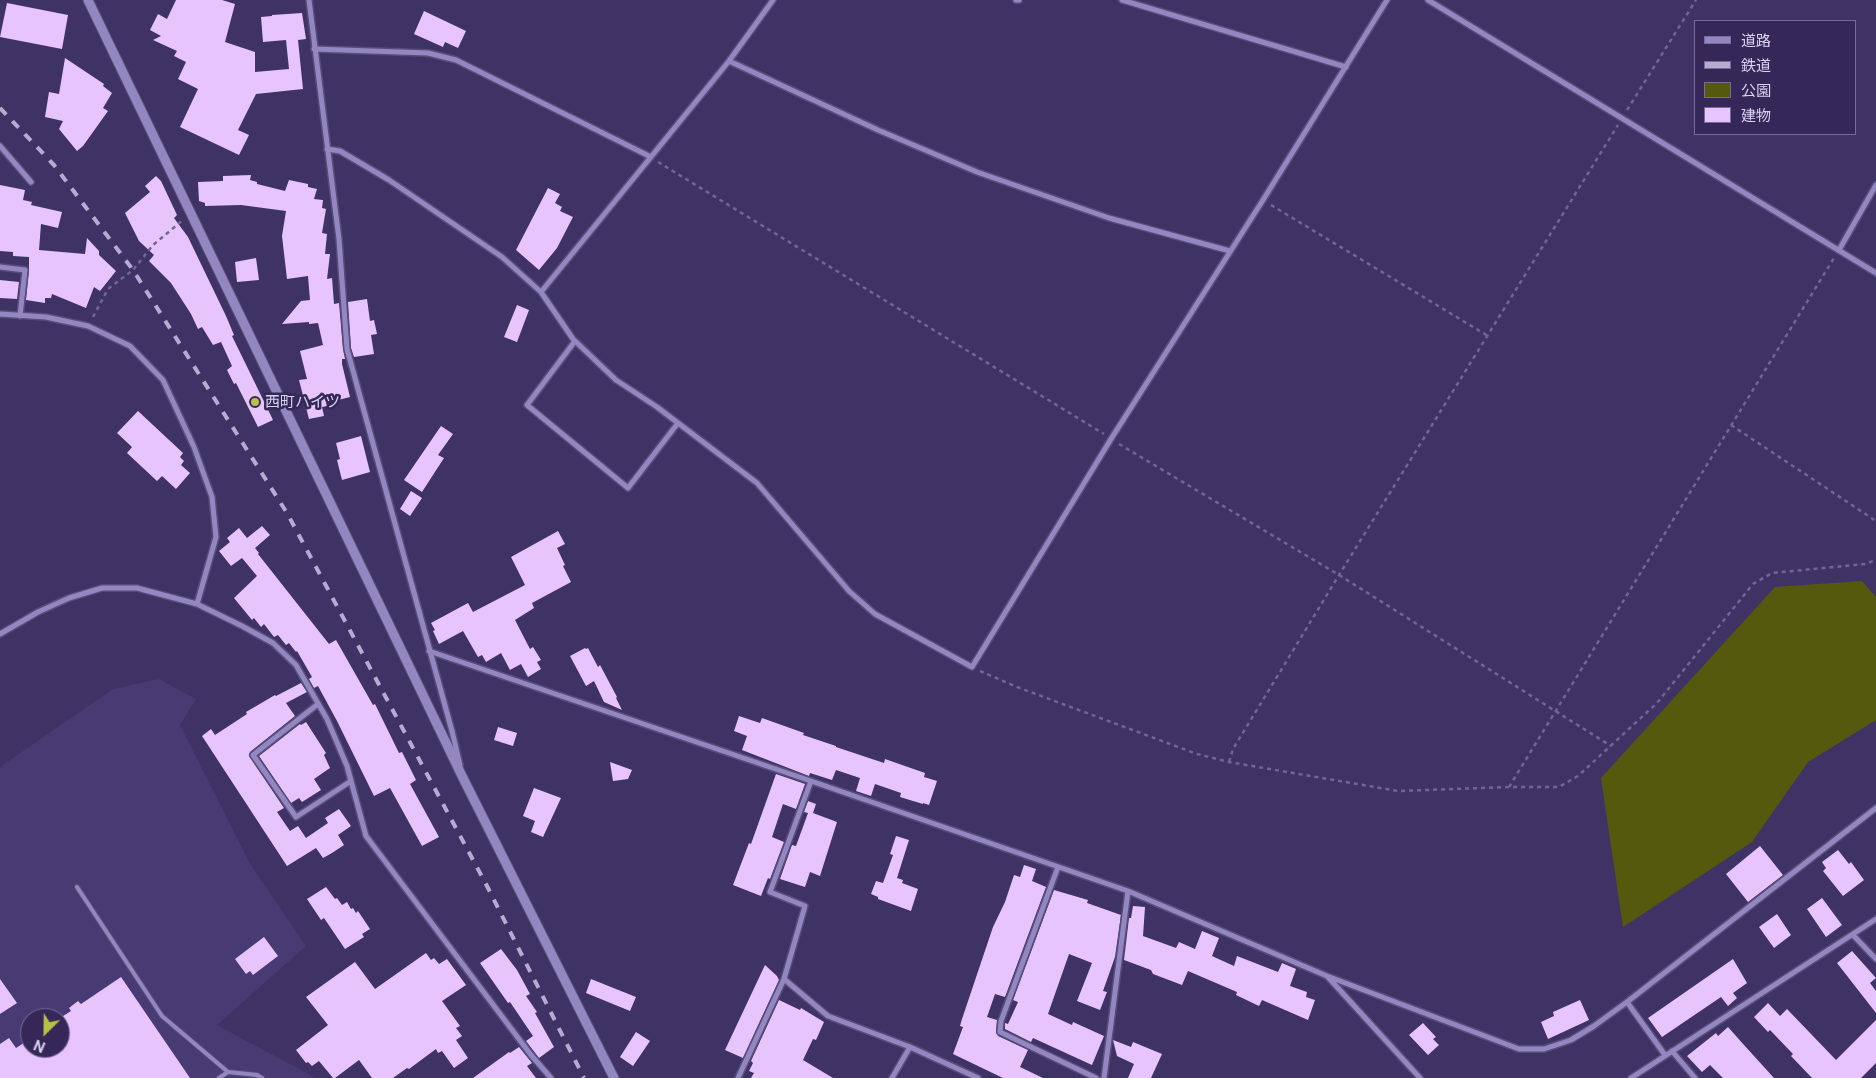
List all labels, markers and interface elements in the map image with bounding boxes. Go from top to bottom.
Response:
legend [1694,20,1856,135]
text: 道路 [1741,32,1771,49]
text: 鉄道 [1741,57,1771,74]
text: 公園 [1741,82,1771,99]
text: 建物 [1741,107,1771,124]
place label: 西町ハイツ [265,393,340,411]
marker: 西町ハイツ [249,396,261,408]
north arrow [20,1008,70,1058]
text: N [31,1036,48,1055]

